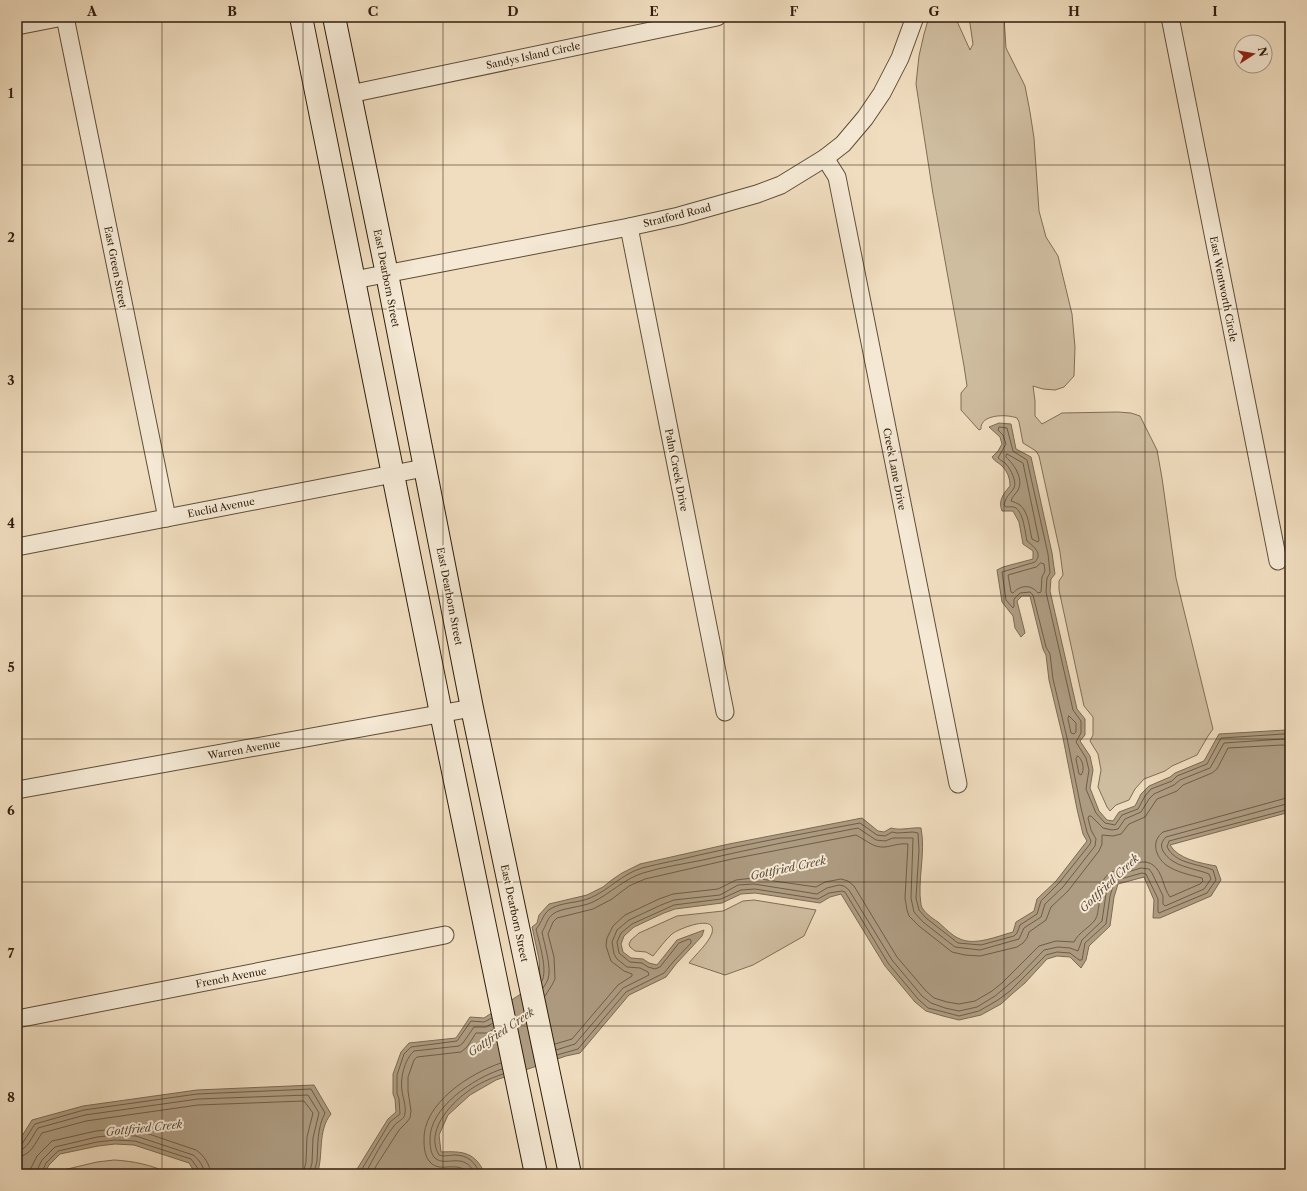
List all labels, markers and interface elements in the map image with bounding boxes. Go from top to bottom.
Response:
text: A [86,3,98,19]
text: B [227,3,237,19]
text: C [368,3,378,19]
text: D [507,3,519,19]
text: E [649,3,659,19]
text: F [790,3,799,19]
text: G [928,3,940,19]
text: H [1068,3,1080,19]
text: I [1212,3,1218,19]
north arrow [1233,34,1273,74]
street label: Sandys Island Circle [485,39,582,72]
text: N [1255,46,1271,58]
text: 1 [8,85,14,101]
street label: Stratford Road [642,201,712,230]
street label: East Green Street [101,225,130,310]
street label: East Dearborn Street [371,228,402,329]
text: 2 [7,229,15,245]
street label: East Wentworth Circle [1207,235,1240,343]
text: 3 [7,372,15,388]
street label: Creek Lane Drive [880,427,909,512]
street label: Palm Creek Drive [662,428,691,513]
street label: Euclid Avenue [186,495,256,520]
text: 4 [7,515,15,531]
street label: East Dearborn Street [434,546,465,647]
text: 5 [7,659,15,675]
street label: Warren Avenue [206,737,282,762]
text: 6 [7,802,15,818]
water label: Gottfried Creek [1076,851,1142,915]
water label: Gottfried Creek [749,853,827,883]
street label: East Dearborn Street [498,863,531,964]
text: 7 [8,945,15,961]
street label: French Avenue [195,964,268,991]
water label: Gottfried Creek [465,1004,537,1059]
text: 8 [7,1089,15,1105]
water label: Gottfried Creek [105,1117,183,1139]

